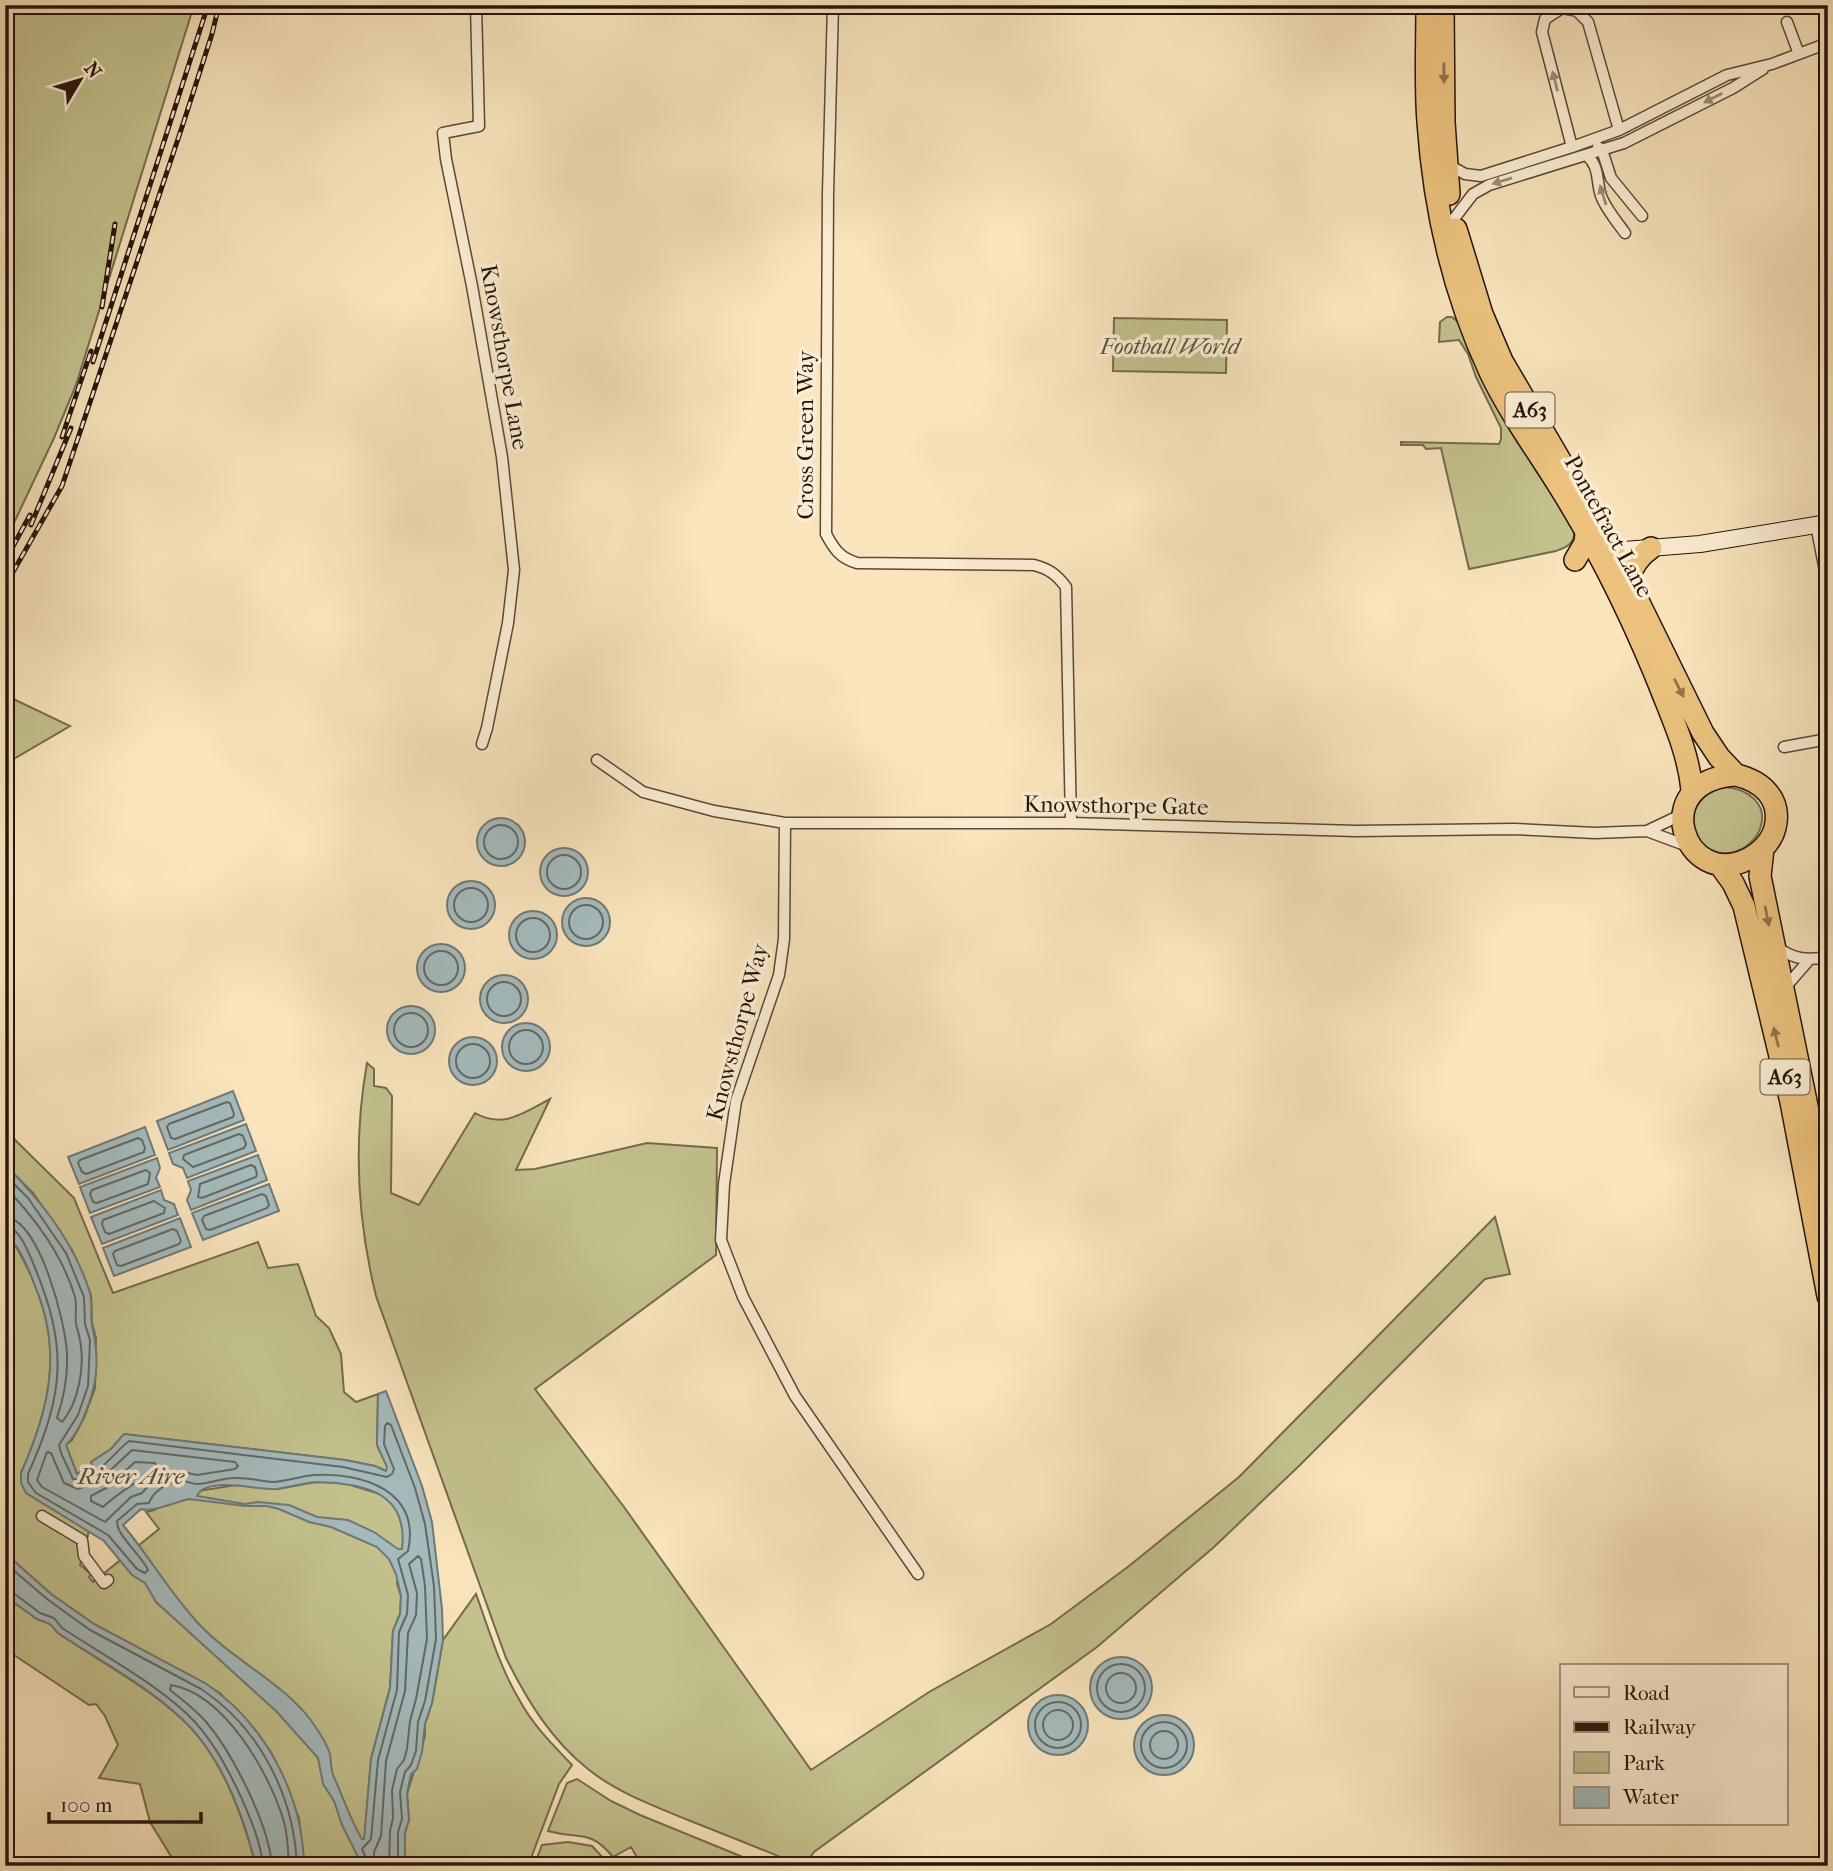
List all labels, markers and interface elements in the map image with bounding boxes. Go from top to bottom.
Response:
north arrow [46,46,116,116]
text: N [80,58,106,83]
one-way arrow [1438,63,1449,85]
one-way arrow [1549,70,1560,92]
one-way arrow [1703,93,1723,104]
one-way arrow [1491,176,1512,187]
one-way arrow [1597,184,1608,205]
street label: Knowsthorpe Lane [475,262,534,452]
park label: Football World [1099,333,1243,360]
street label: Cross Green Way [792,350,819,520]
road number: A63 [1506,392,1554,428]
street label: Pontefract Lane [1558,451,1659,602]
one-way arrow [1674,678,1685,698]
street label: Knowsthorpe Gate [1023,790,1209,821]
one-way arrow [1762,905,1773,927]
street label: Knowsthorpe Way [701,940,774,1124]
one-way arrow [1770,1026,1781,1048]
road number: A63 [1760,1060,1810,1094]
water label: River Aire [76,1462,186,1490]
legend [1560,1664,1787,1826]
text: Road [1623,1681,1670,1705]
text: Railway [1623,1715,1697,1739]
text: Park [1623,1751,1665,1775]
scale bar [49,1780,201,1824]
text: Water [1622,1785,1679,1809]
text: 100 m [60,1793,113,1817]

